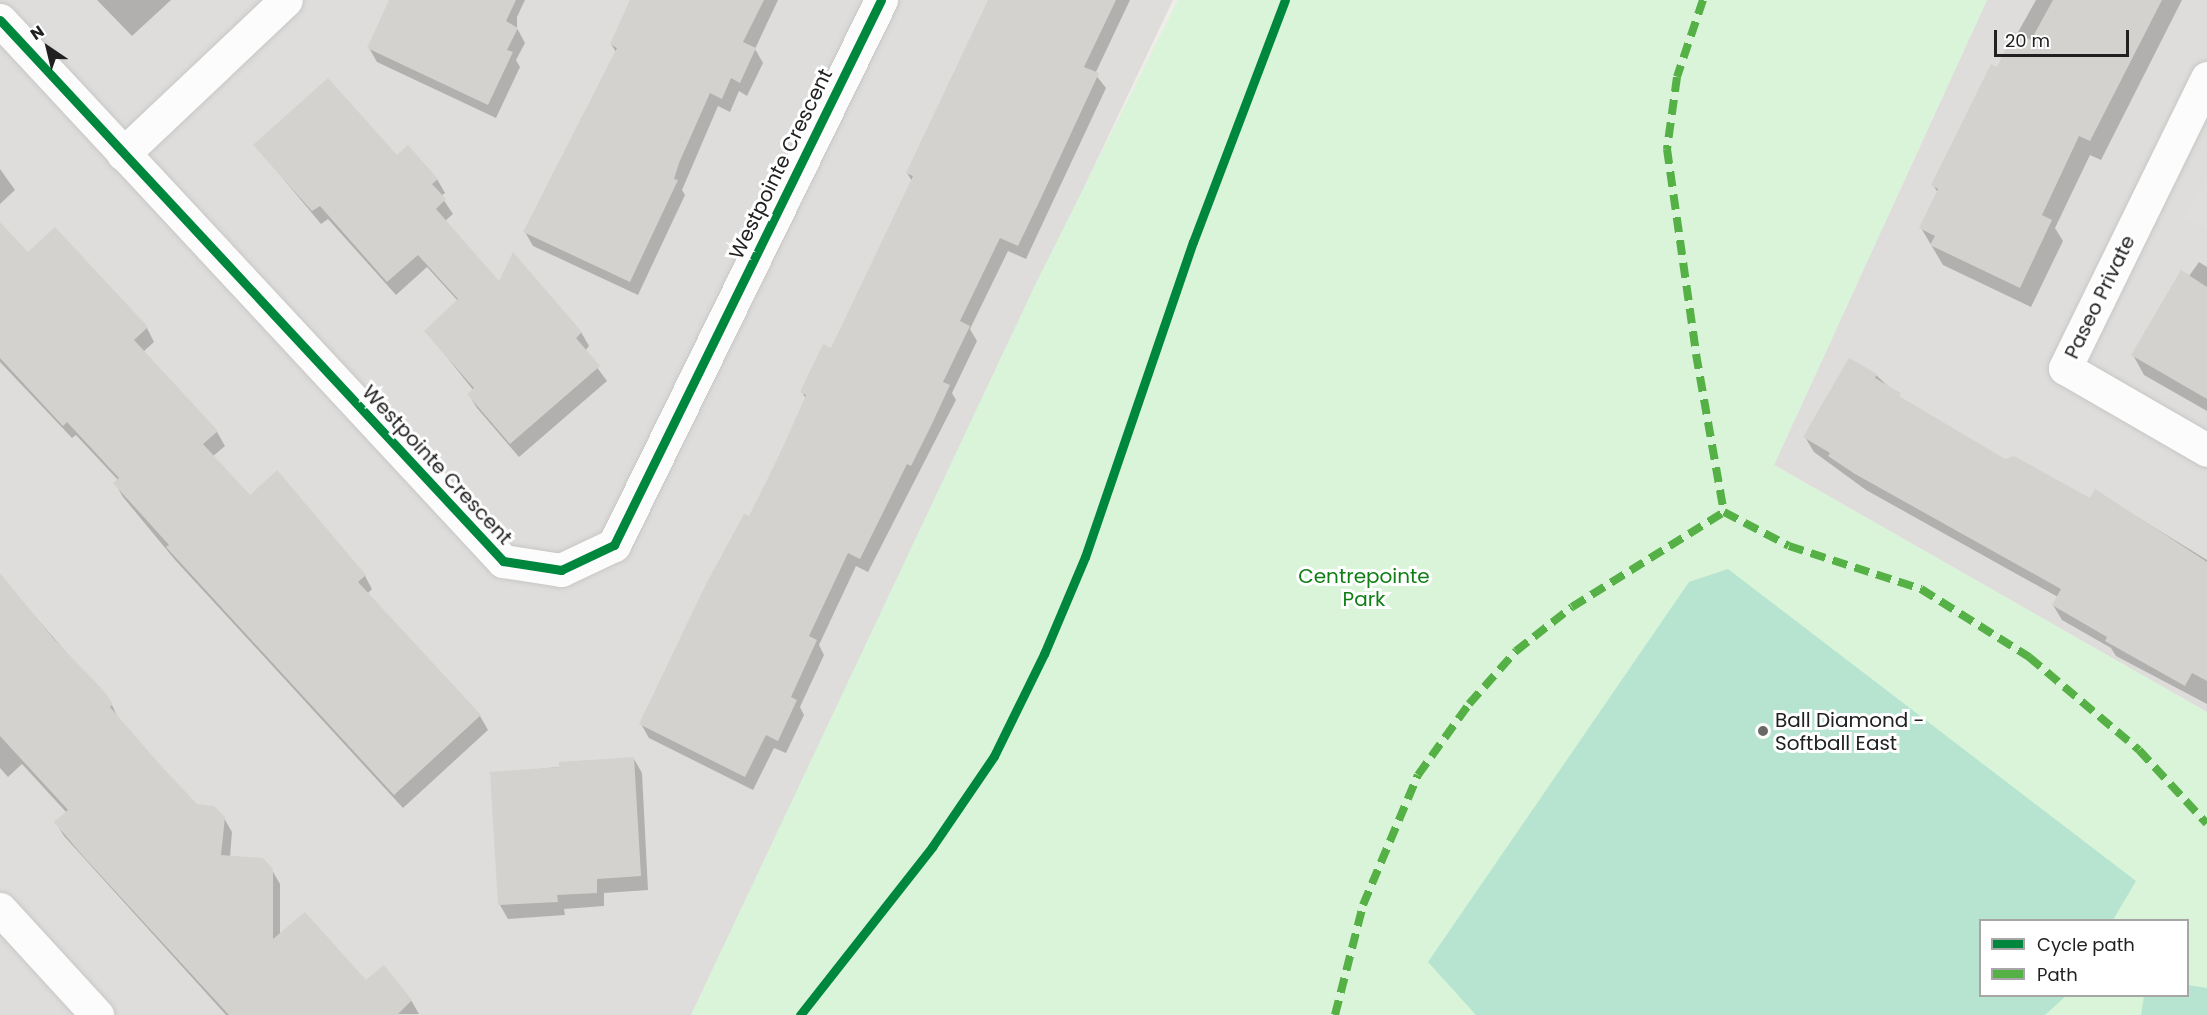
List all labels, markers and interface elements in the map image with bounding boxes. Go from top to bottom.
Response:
north arrow [18,18,78,78]
scale bar [1997,18,2132,56]
text: N [26,20,49,46]
text: 20 m [2005,28,2050,53]
street label: Westpointe Crescent [724,65,838,263]
street label: Paseo Private [2060,231,2140,363]
street label: Westpointe Crescent [357,380,517,550]
park label: Centrepointe Park [1298,565,1430,612]
place label: Ball Diamond - Softball East [1775,708,1925,755]
marker: Ball Diamond - Softball East [1756,724,1770,738]
legend [1979,919,2189,997]
text: Cycle path [2037,932,2135,957]
text: Path [2037,962,2078,987]

